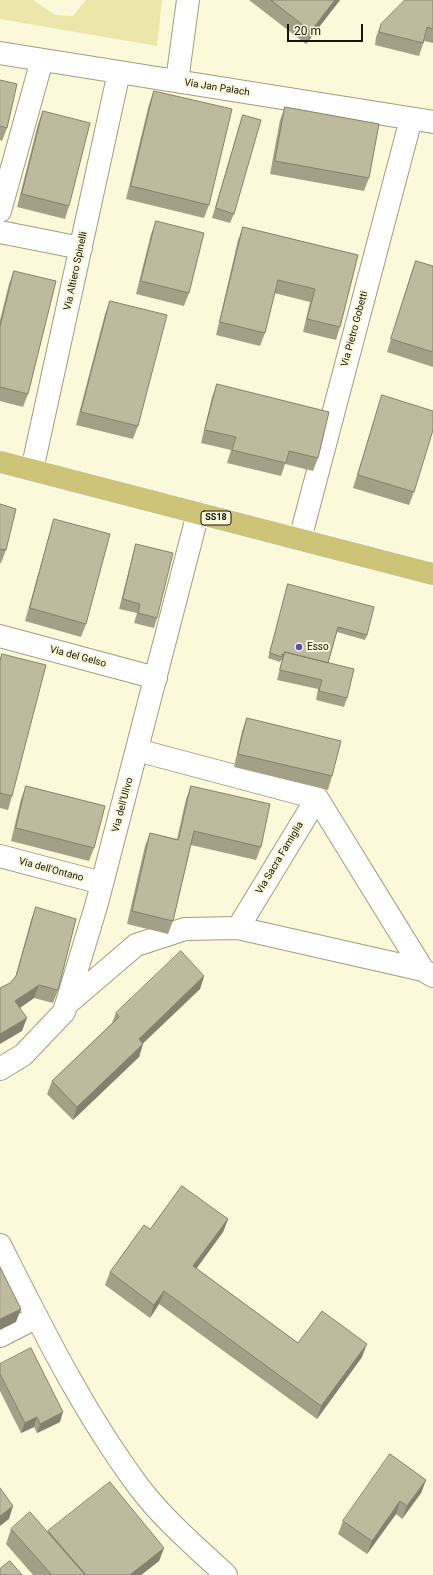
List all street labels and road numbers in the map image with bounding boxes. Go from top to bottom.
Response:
street label: Via Jan Palach [183,77,251,99]
street label: Via Altiero Spinelli [62,231,90,311]
street label: Via Pietro Gobetti [339,290,371,368]
road number: SS18 [201,511,231,525]
street label: Via del Gelso [48,644,108,670]
street label: Via dell'Ulivo [110,776,136,834]
street label: Via Sacra Famiglia [254,820,306,896]
street label: Via dell'Ontano [17,856,85,884]

